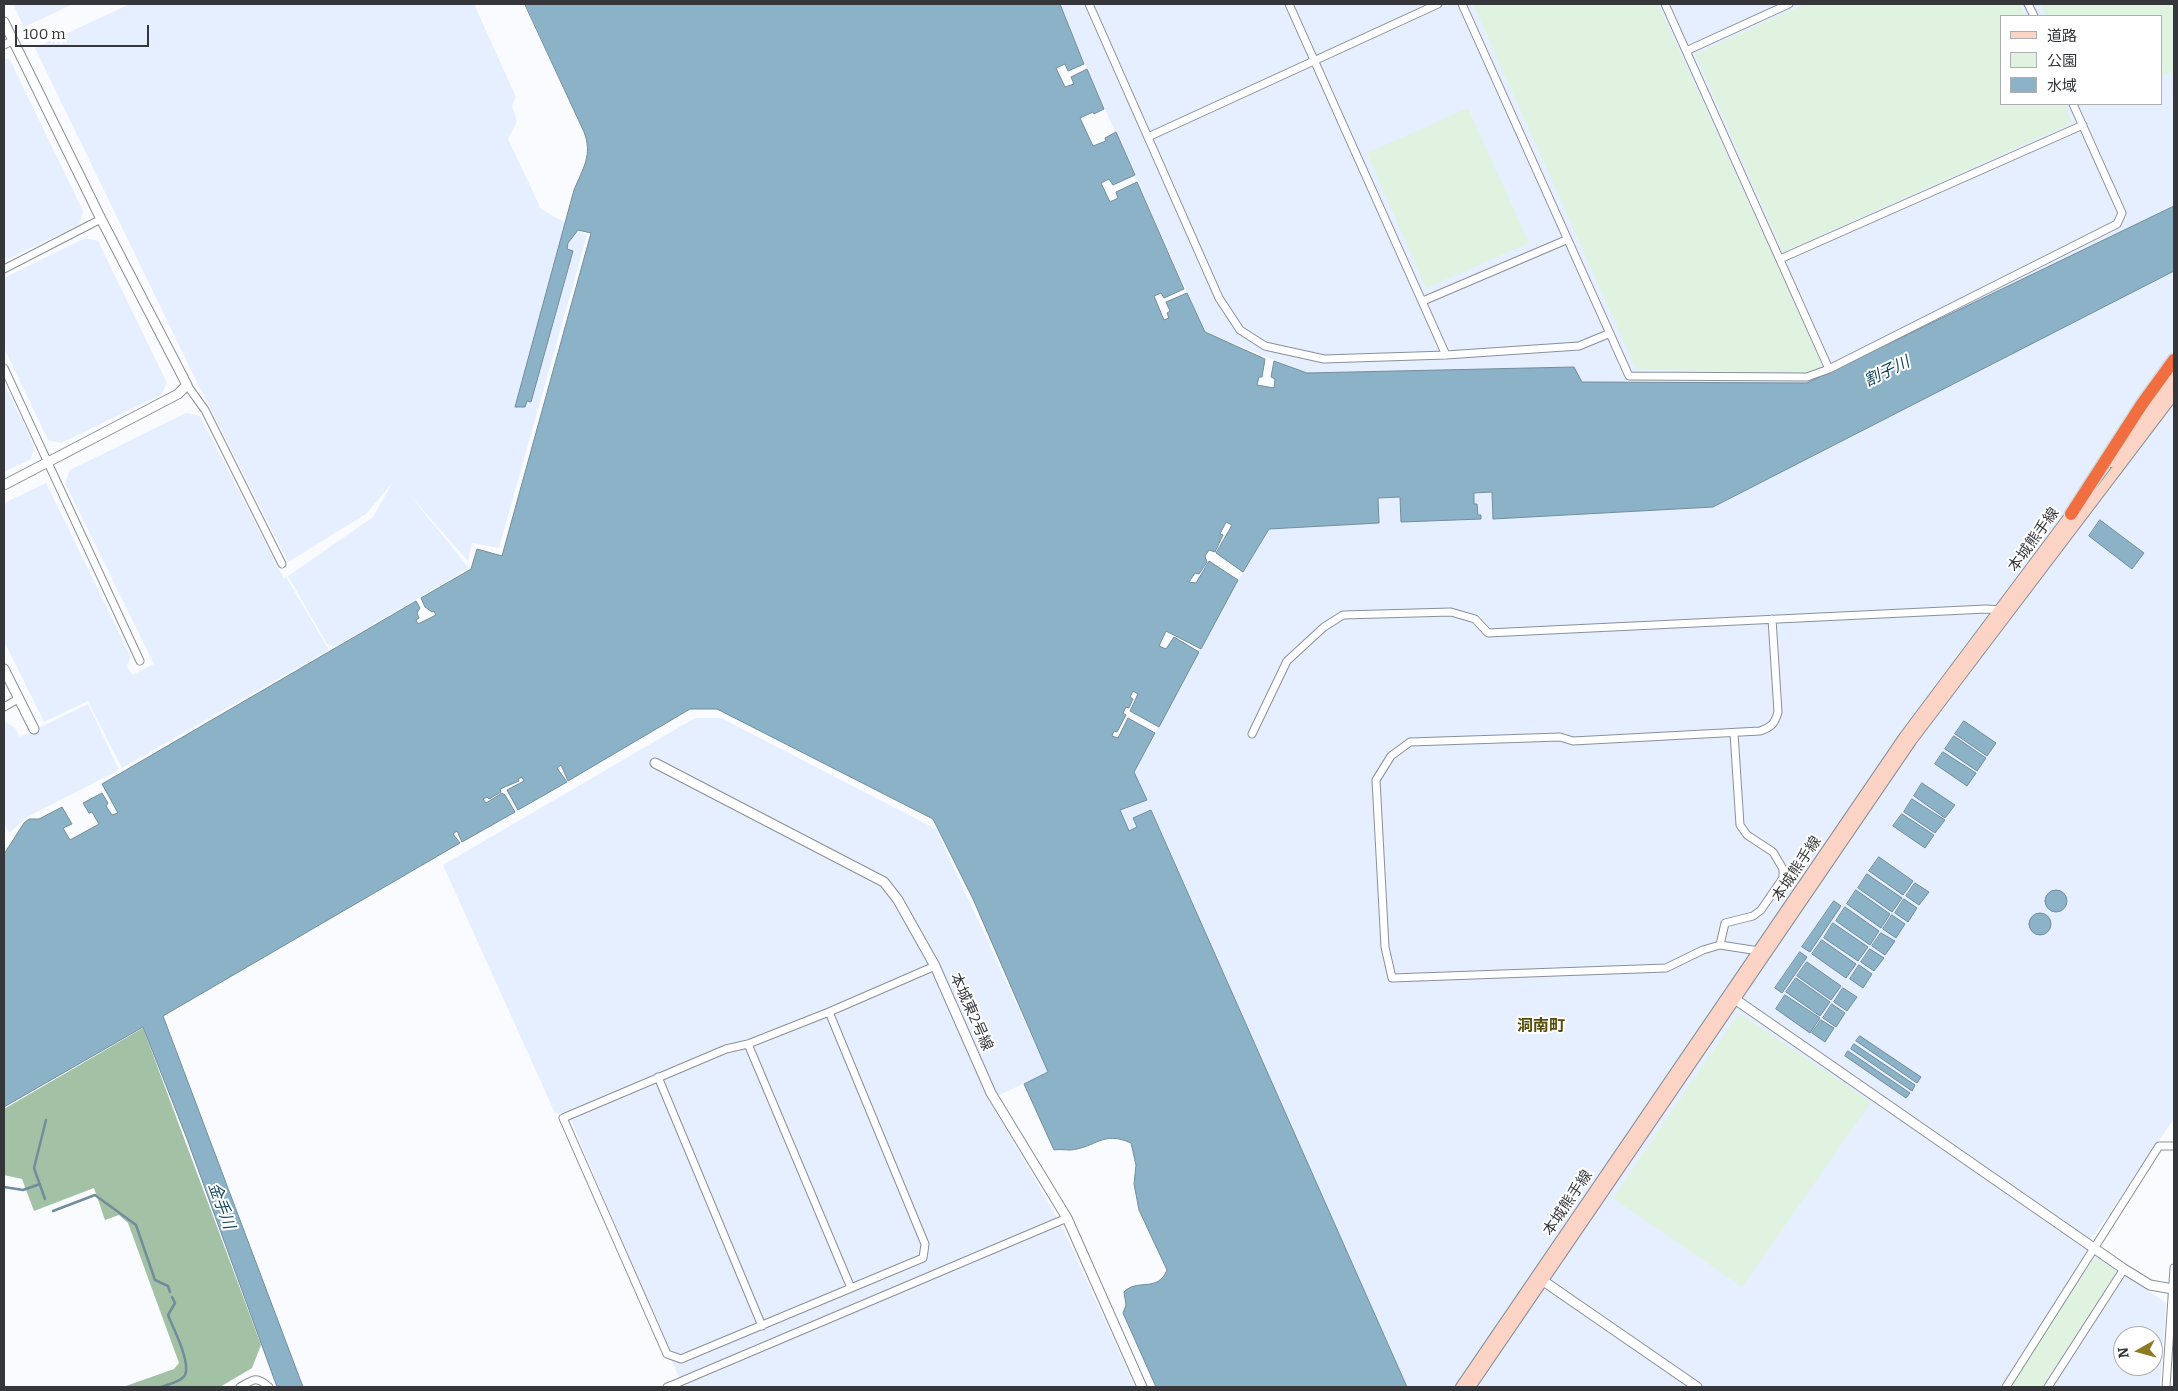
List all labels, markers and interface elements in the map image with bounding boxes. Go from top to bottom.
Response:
scale bar [18,15,151,47]
legend [2000,15,2163,105]
text: 100 m [23,25,66,43]
text: 道路 [2047,27,2077,45]
text: 公園 [2047,52,2077,70]
text: 水域 [2047,77,2077,95]
water label: 割子川 [1861,353,1913,391]
street label: 本城熊手線 [2005,504,2063,576]
street label: 本城熊手線 [1769,833,1825,905]
street label: 本城東2号線 [946,970,996,1054]
district label: 洞南町 [1517,1017,1565,1037]
street label: 本城熊手線 [1540,1167,1596,1239]
water label: 金手川 [204,1180,238,1232]
north arrow [2113,1326,2163,1376]
text: N [2115,1346,2133,1359]

